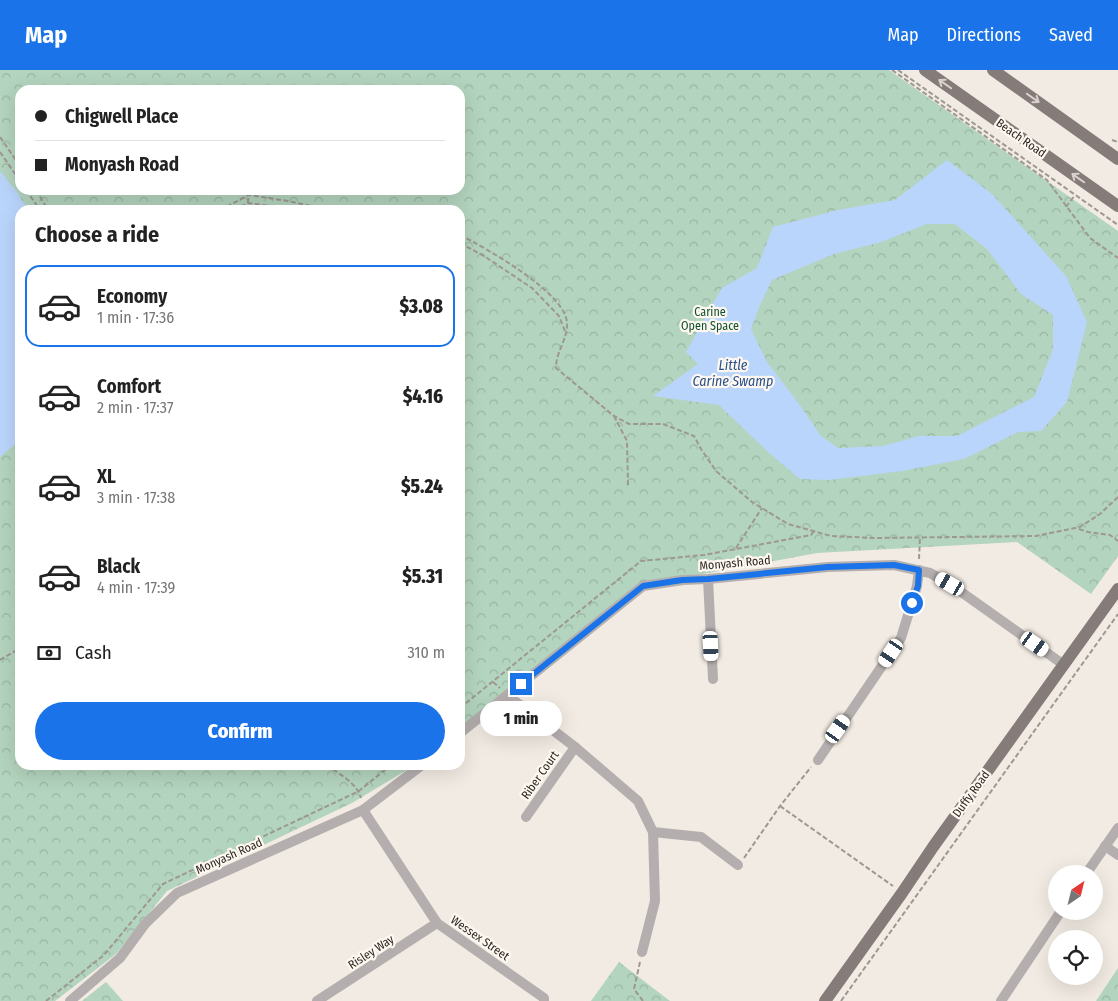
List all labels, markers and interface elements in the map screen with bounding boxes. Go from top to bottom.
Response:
text: Map [25,21,67,49]
text: Map [887,24,919,46]
text: Directions [947,24,1021,46]
text: Saved [1049,24,1093,46]
one-way arrow [938,79,952,89]
one-way arrow [1026,93,1040,103]
text: Chigwell Place [65,105,178,128]
street label: Beach Road [993,116,1049,160]
text: Monyash Road [65,153,179,176]
one-way arrow [1071,173,1085,183]
text: Choose a ride [35,221,159,248]
icon: car [37,284,82,329]
text: Economy [97,285,167,308]
text: $3.08 [399,295,443,318]
park label: Carine Open Space [681,305,739,333]
text: 1 min · 17:36 [97,308,174,327]
water label: Little Carine Swamp [693,357,773,390]
icon: car [37,374,82,419]
text: Comfort [97,375,161,398]
text: $4.16 [403,385,443,408]
text: 2 min · 17:37 [97,398,173,417]
icon: car [37,464,82,509]
text: XL [97,465,116,488]
text: $5.24 [401,475,443,498]
text: 3 min · 17:38 [97,488,175,507]
street label: Monyash Road [699,553,771,573]
icon: car [37,554,82,599]
text: Black [97,555,140,578]
text: $5.31 [402,565,443,588]
car [933,570,966,598]
text: 4 min · 17:39 [97,578,175,597]
route start [901,592,923,614]
car [1018,629,1051,659]
car [702,631,719,661]
car [876,636,905,670]
icon: cash [35,639,63,667]
text: Cash [75,641,112,664]
text: 310 m [408,643,445,662]
route end [510,673,532,695]
button: Confirm [35,702,445,760]
callout: 1 min [480,702,562,736]
text: 1 min [504,709,538,728]
car [823,712,852,746]
street label: Riber Court [518,748,562,802]
street label: Duffy Road [950,768,992,820]
street label: Monyash Road [194,835,264,877]
north arrow [1048,865,1102,920]
map controls [1048,865,1103,985]
street label: Wessex Street [448,913,512,963]
button: locate [1048,930,1103,985]
street label: Risley Way [346,932,397,972]

